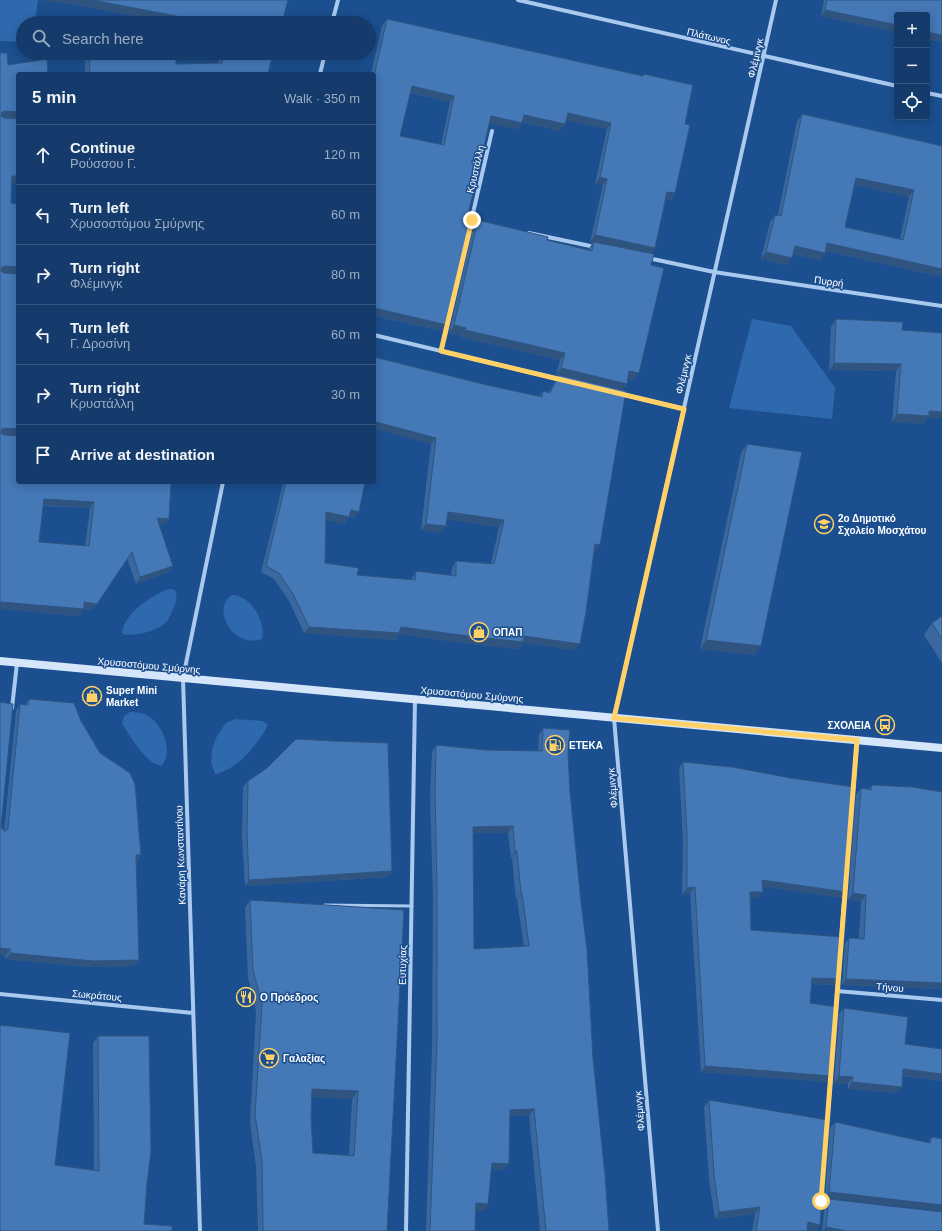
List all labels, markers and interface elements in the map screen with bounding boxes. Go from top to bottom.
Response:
map controls [894,12,930,120]
button: + [894,12,930,48]
search box [16,16,376,60]
street label: Πλάτωνος [686,26,732,47]
icon: search [30,27,52,49]
text: Search here [62,30,144,47]
street label: Φλέμινγκ [746,36,766,79]
button: − [894,48,930,84]
button: locate [894,84,930,120]
text: 5 min [32,88,76,107]
text: Walk · 350 m [284,91,360,106]
text: Continue [70,139,135,156]
icon: ahead [32,144,54,166]
street label: Κρυστάλλη [465,144,486,194]
text: 120 m [324,147,360,162]
text: Ρούσσου Γ. [70,156,136,171]
text: Turn left [70,199,129,216]
icon: left [32,204,54,226]
text: 60 m [331,207,360,222]
route end [463,211,481,229]
text: Χρυσοστόμου Σμύρνης [70,216,204,231]
text: Turn right [70,259,140,276]
icon: right [32,264,54,286]
text: 80 m [331,267,360,282]
street label: Πυρρή [813,274,844,289]
text: Φλέμινγκ [70,276,123,291]
text: Turn left [70,319,129,336]
icon: left [32,324,54,346]
text: 60 m [331,327,360,342]
text: Γ. Δροσίνη [70,336,130,351]
street label: Φλέμινγκ [674,352,694,395]
text: Turn right [70,379,140,396]
icon: right [32,384,54,406]
text: 30 m [331,387,360,402]
text: Κρυστάλλη [70,396,134,411]
icon: arrive [32,444,54,466]
text: Arrive at destination [70,446,215,463]
school or university icon: 2ο Δημοτικό Σχολείο Μοσχάτου [813,513,835,535]
place label: 2ο Δημοτικό Σχολείο Μοσχάτου [838,513,927,536]
shop icon: ΟΠΑΠ [468,621,490,643]
place label: ΟΠΑΠ [493,627,522,638]
street label: Χρυσοστόμου Σμύρνης [97,656,201,675]
shop icon: Super Mini Market [81,685,103,707]
place label: Super Mini Market [106,685,157,708]
street label: Χρυσοστόμου Σμύρνης [420,685,524,704]
bus stop icon: ΣΧΟΛΕΙΑ [874,714,896,736]
place label: ΣΧΟΛΕΙΑ [827,720,871,731]
fuel station icon: ΕΤΕΚΑ [544,734,566,756]
place label: ΕΤΕΚΑ [569,740,603,751]
street label: Φλέμινγκ [605,766,620,809]
street label: Κανάρη Κωνσταντίνου [173,805,188,905]
street label: Ευτυχίας [397,945,408,985]
street label: Τήνου [876,981,904,994]
restaurant icon: Ο Πρόεδρος [235,986,257,1008]
street label: Σωκράτους [72,988,123,1003]
place label: Ο Πρόεδρος [260,992,318,1004]
supermarket icon: Γαλαξίας [258,1047,280,1069]
place label: Γαλαξίας [283,1053,325,1065]
street label: Φλέμινγκ [632,1089,647,1132]
route start [812,1192,830,1210]

